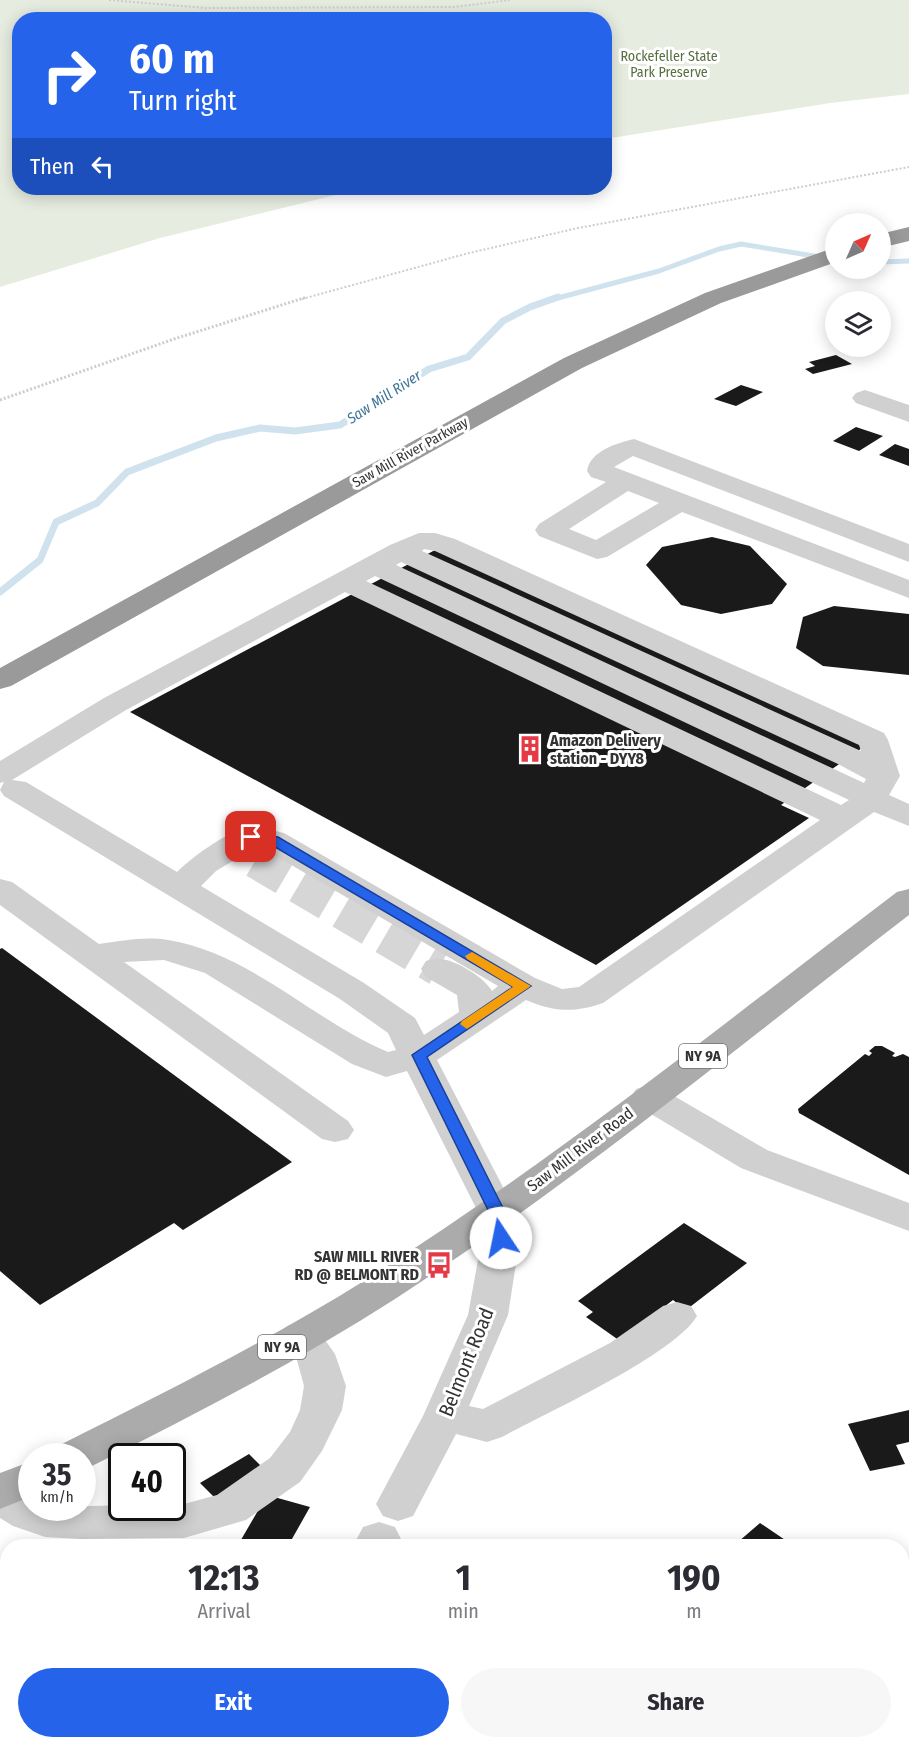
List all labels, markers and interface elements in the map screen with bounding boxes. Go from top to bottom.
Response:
text: 60 m [129,34,215,84]
icon: right [30,36,108,114]
park label: Rockefeller State Park Preserve [620,48,718,81]
text: Turn right [129,85,237,117]
icon: left [86,150,119,183]
text: Then [30,153,74,180]
north arrow [825,213,891,279]
map controls [825,213,891,357]
button: layers [825,291,891,357]
water label: Saw Mill River [343,366,425,428]
street label: Saw Mill River Parkway [349,413,472,491]
place label: Amazon Delivery station - DYY8 [549,731,661,768]
building icon: Amazon Delivery station - DYY8 [515,734,545,764]
pin [225,811,276,862]
icon: arrive [234,820,267,853]
road number: NY 9A [679,1044,727,1068]
street label: Saw Mill River Road [524,1103,637,1195]
position arrow [469,1206,533,1270]
place label: SAW MILL RIVER RD @ BELMONT RD [295,1247,420,1284]
bus stop icon: SAW MILL RIVER RD @ BELMONT RD [424,1250,454,1280]
street label: Belmont Road [433,1304,499,1420]
road number: NY 9A [258,1335,306,1359]
speed limit sign: 40 [108,1443,186,1521]
text: 35 [43,1457,71,1493]
text: km/h [40,1488,74,1506]
text: 12:13 [188,1556,260,1600]
text: 1 [456,1556,471,1600]
text: 190 [667,1556,721,1600]
text: Arrival [197,1599,250,1623]
text: min [448,1599,479,1623]
text: m [686,1599,702,1623]
button: Exit [18,1668,449,1737]
button: Share [461,1668,891,1737]

